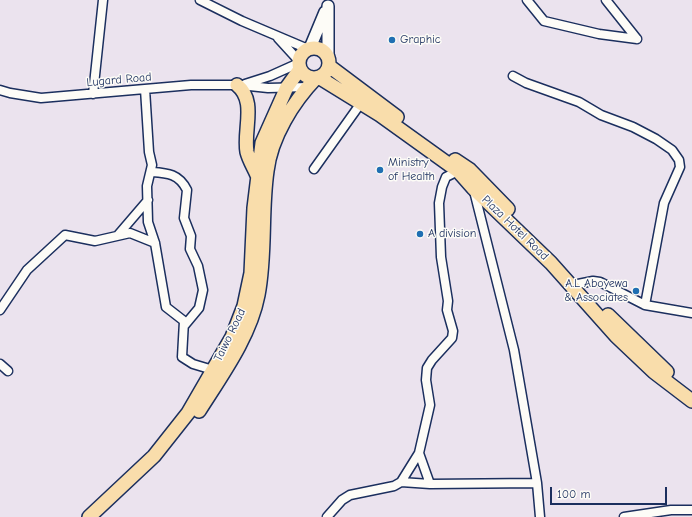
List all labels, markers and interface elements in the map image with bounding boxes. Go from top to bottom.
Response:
place label: Graphic [400,33,441,47]
marker: Graphic [387,35,397,45]
street label: Lugard Road [86,70,152,90]
place label: Ministry of Health [388,156,435,184]
marker: Ministry of Health [375,165,385,175]
street label: Plaza Hotel Road [479,193,551,263]
place label: A division [428,227,477,241]
marker: A division [415,229,425,239]
place label: A.L Aboyewa & Associates [564,277,628,305]
marker: A.L Aboyewa & Associates [631,286,641,296]
street label: Taiwo Road [211,306,249,364]
scale bar [552,479,669,505]
text: 100 m [557,487,590,501]

